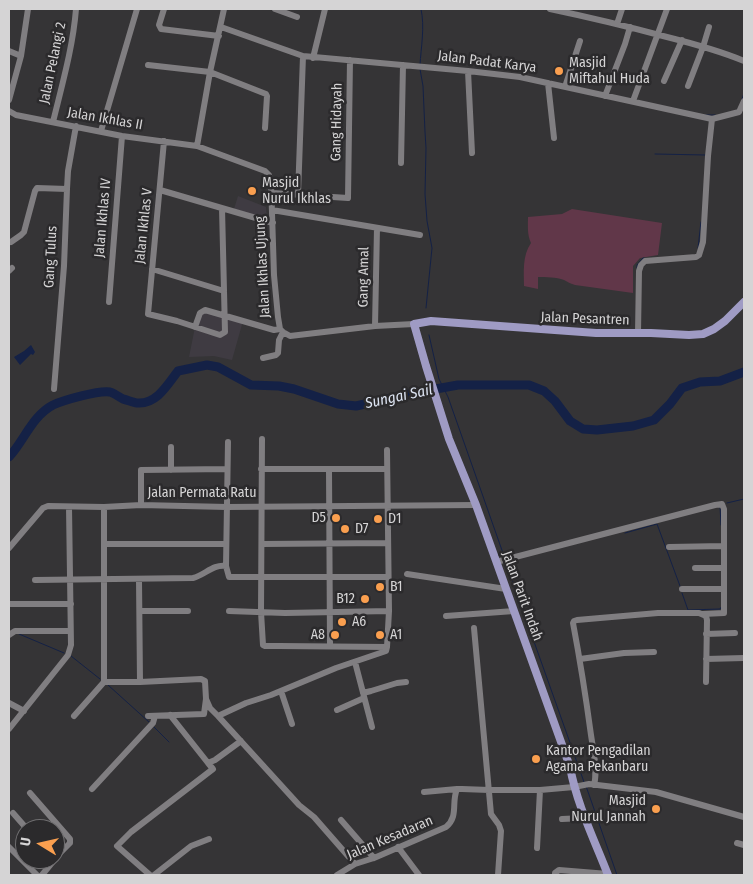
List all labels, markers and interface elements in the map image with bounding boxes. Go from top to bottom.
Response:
street label: Jalan Pelangi 2 [36,21,70,105]
street label: Jalan Padat Karya [437,48,537,76]
place label: Masjid Miftahul Huda [569,55,650,88]
marker: Masjid Miftahul Huda [553,65,565,77]
street label: Gang Hidayah [328,83,346,161]
street label: Jalan Ikhlas II [66,104,144,134]
place label: Masjid Nurul Ikhlas [262,175,331,208]
street label: Jalan Ikhlas IV [91,178,115,258]
marker: Masjid Nurul Ikhlas [246,185,258,197]
street label: Jalan Ikhlas V [132,187,156,265]
street label: Jalan Ikhlas Ujung [252,216,274,318]
street label: Gang Tulus [41,225,61,289]
street label: Gang Amal [355,247,373,307]
street label: Jalan Pesantren [540,309,630,329]
water label: Sungai Sail [364,381,434,413]
street label: Jalan Permata Ratu [148,485,256,501]
place label: D5 [311,510,326,526]
place label: D1 [388,511,401,527]
marker: D5 [330,512,342,524]
marker: D1 [372,513,384,525]
place label: D7 [355,521,369,537]
marker: D7 [339,523,351,535]
street label: Jalan Parit Indah [498,549,546,643]
place label: B1 [390,579,403,595]
marker: B1 [374,581,386,593]
place label: B12 [336,591,355,607]
marker: B12 [359,593,371,605]
place label: A6 [352,614,366,630]
marker: A6 [336,616,348,628]
place label: A8 [311,627,325,643]
place label: A1 [390,627,402,643]
marker: A8 [329,629,341,641]
marker: A1 [374,629,386,641]
place label: Kantor Pengadilan Agama Pekanbaru [546,743,651,776]
marker: Kantor Pengadilan Agama Pekanbaru [530,753,542,765]
place label: Masjid Nurul Jannah [571,793,646,826]
marker: Masjid Nurul Jannah [650,803,662,815]
street label: Jalan Kesadaran [345,812,435,864]
north arrow [15,819,65,869]
text: U [17,836,35,847]

